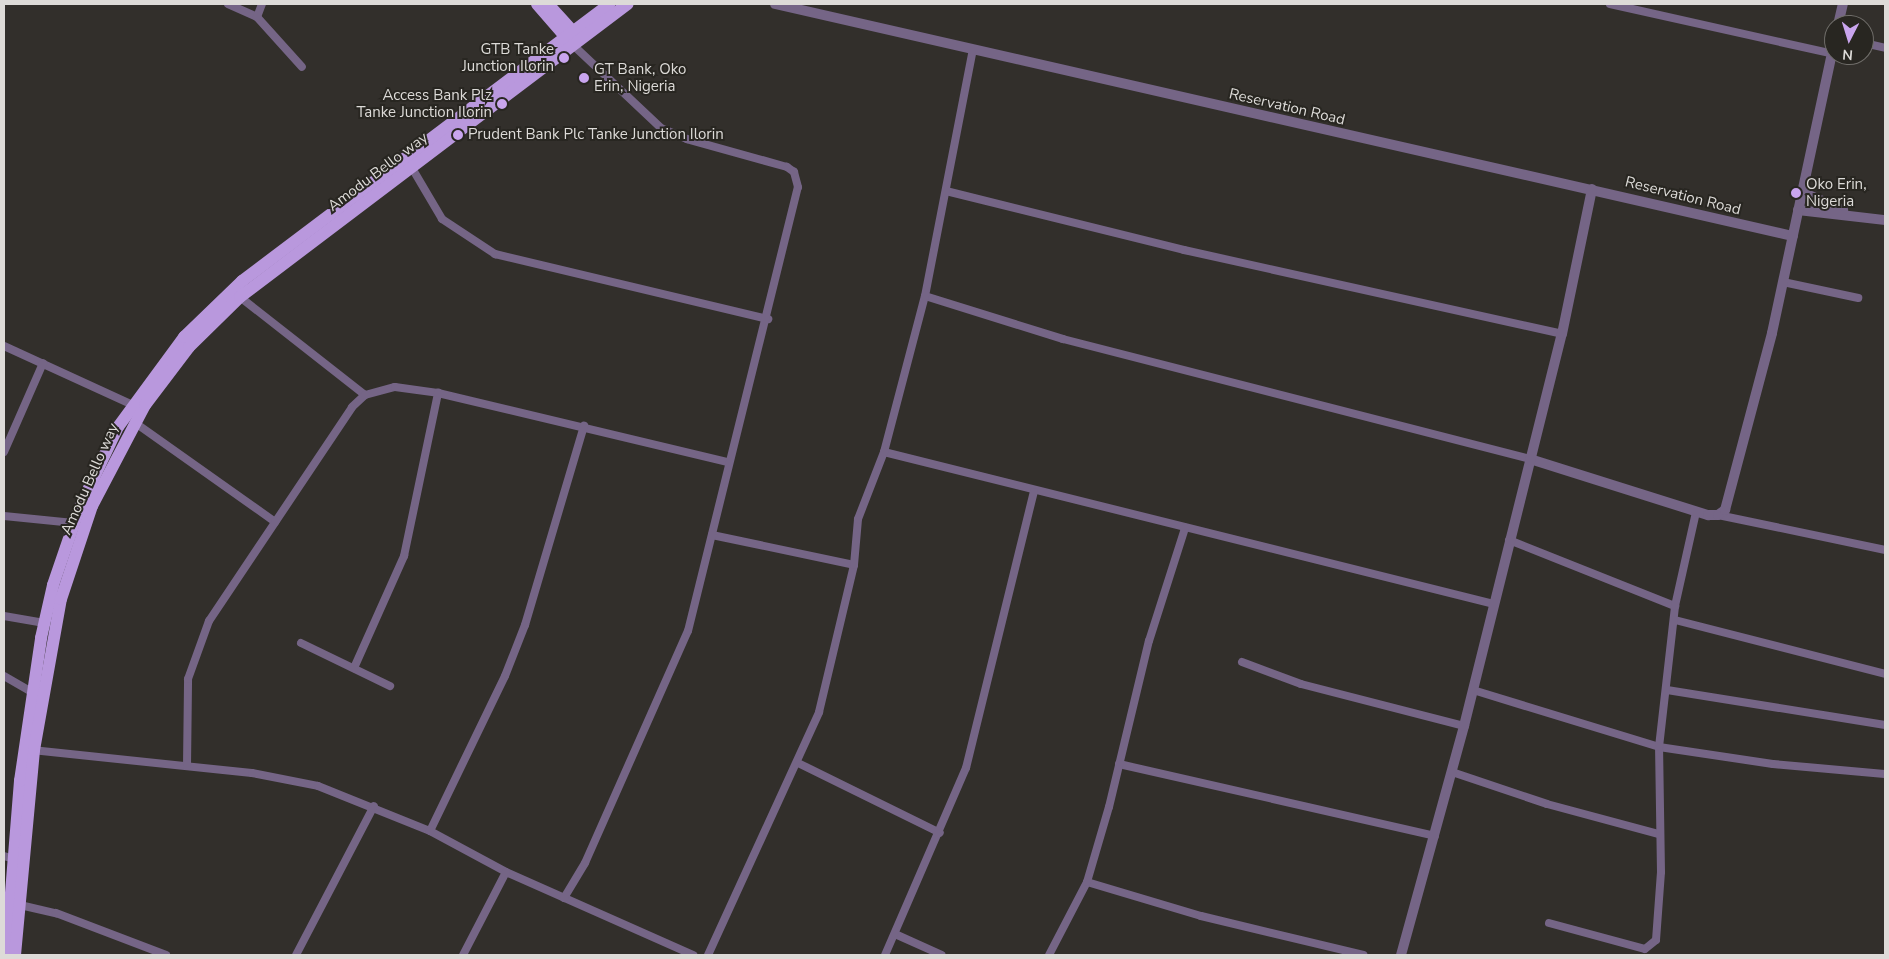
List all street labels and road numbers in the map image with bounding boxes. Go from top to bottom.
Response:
street label: Reservation Road [1227,85,1347,129]
street label: Amodu Bello way [325,129,431,215]
street label: Reservation Road [1623,173,1743,219]
street label: Amodu Bello way [57,420,123,538]

